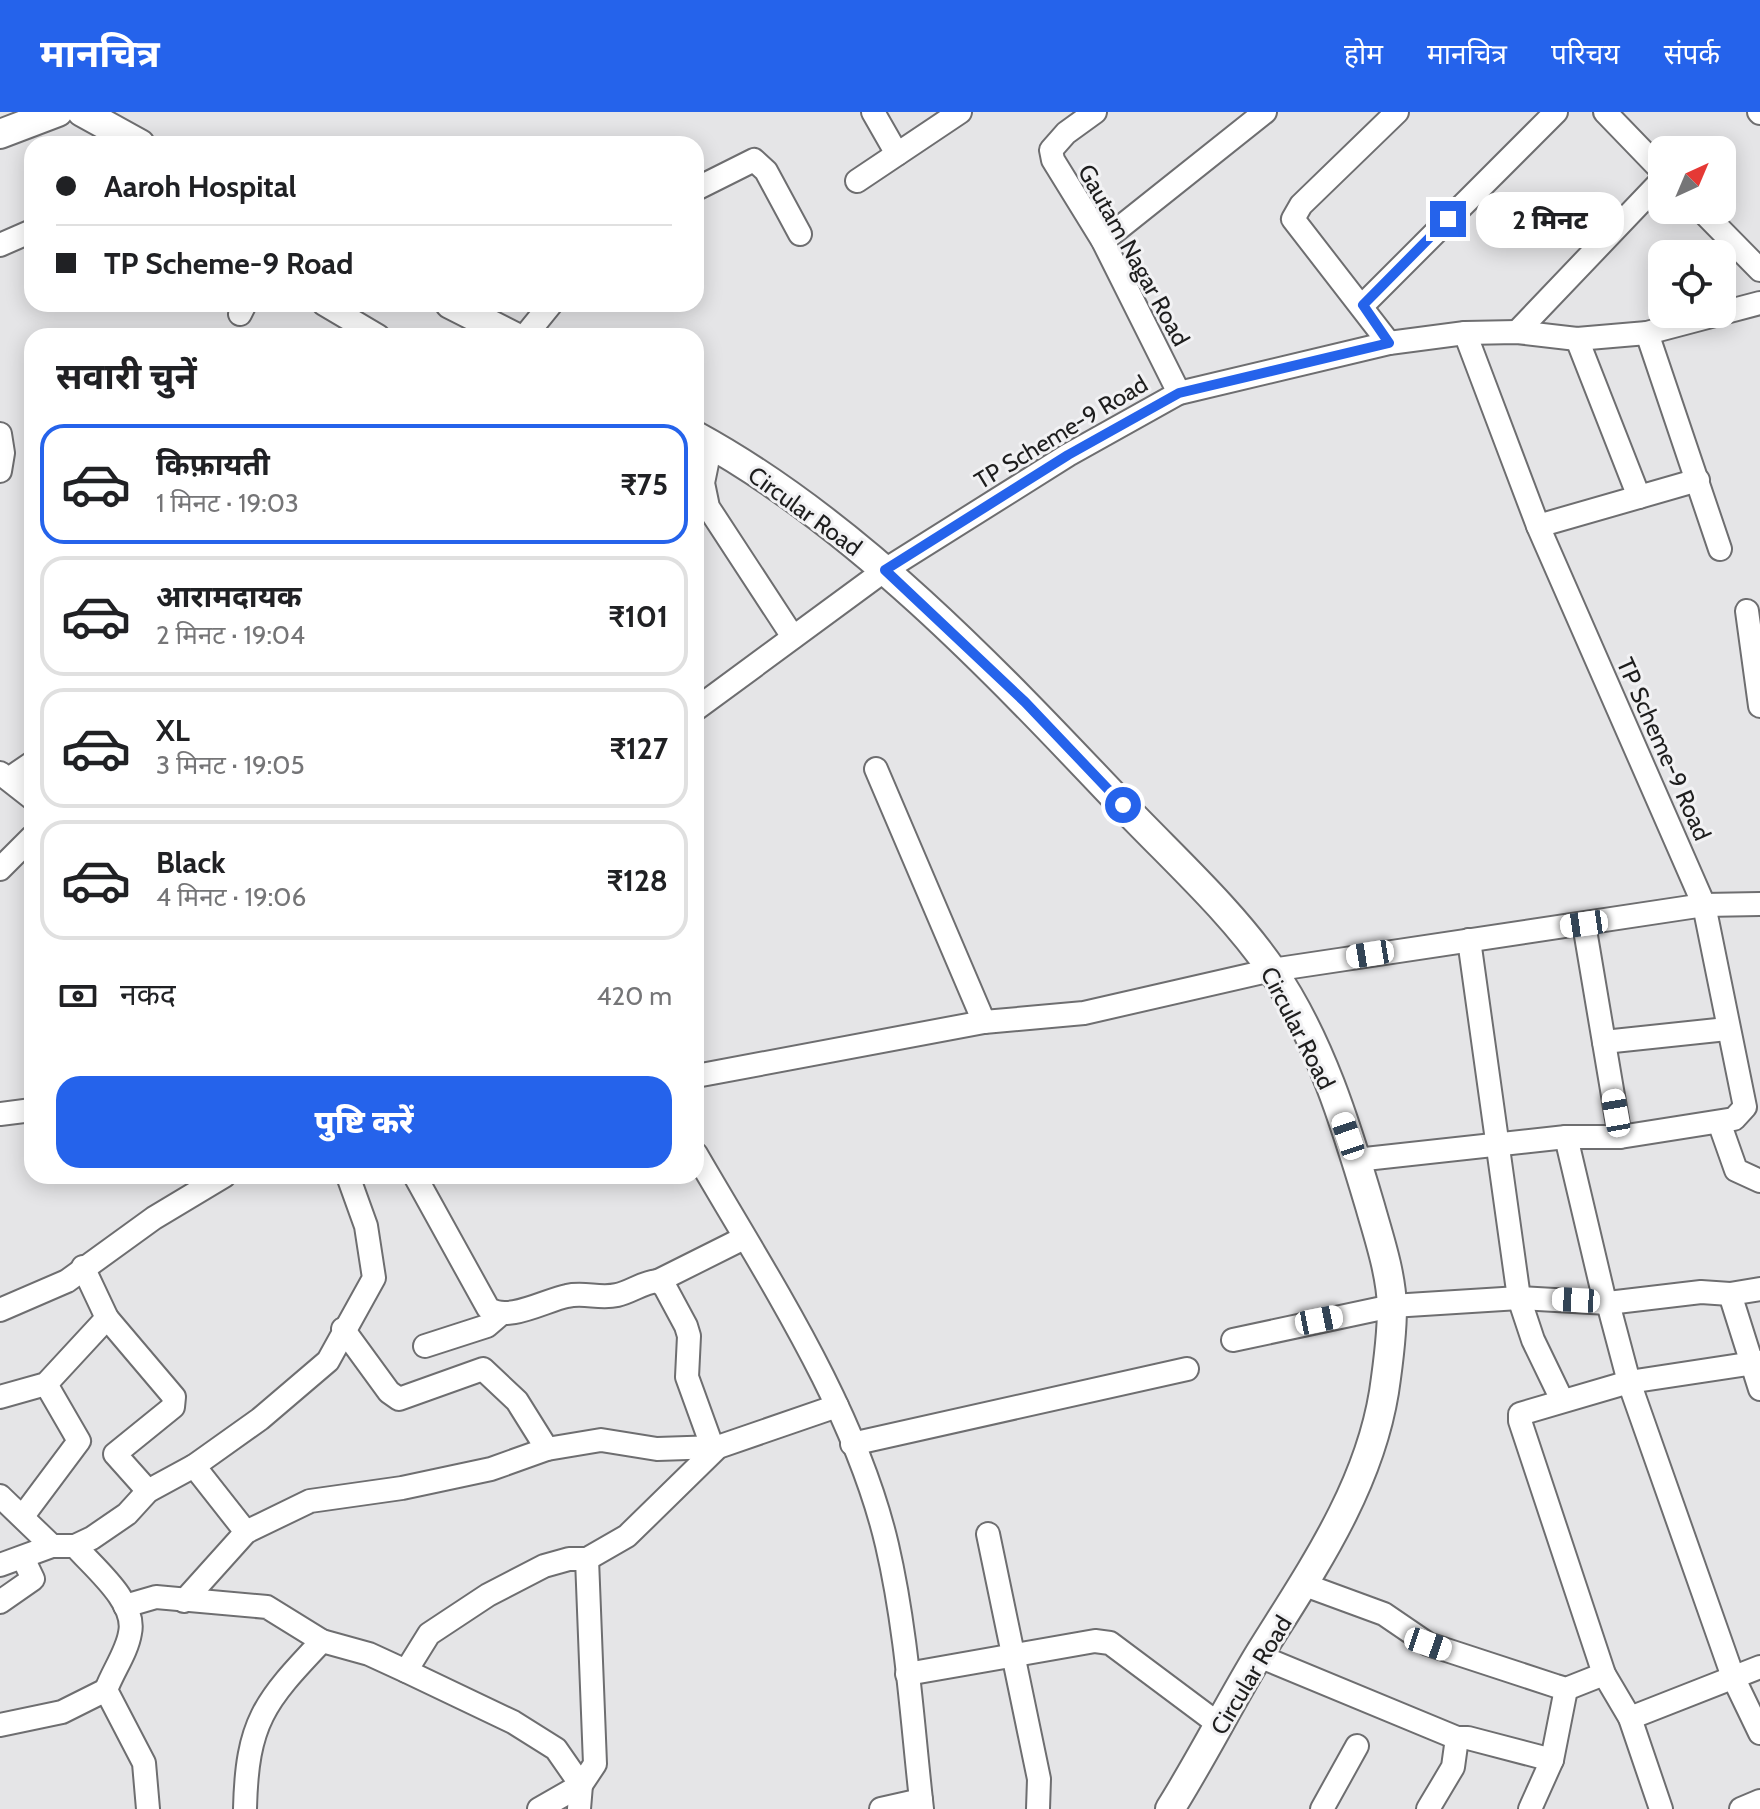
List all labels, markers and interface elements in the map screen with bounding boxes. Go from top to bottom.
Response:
text: मानचित्र [40,30,160,77]
text: होम [1344,37,1383,71]
text: मानचित्र [1427,37,1507,71]
text: परिचय [1551,37,1620,71]
text: संपर्क [1664,37,1720,71]
north arrow [1648,136,1736,224]
map controls [1648,136,1736,328]
street label: Gautam Nagar Road [1072,159,1196,351]
text: Aaroh Hospital [104,168,296,205]
callout: 2 मिनट [1476,191,1624,247]
route end [1430,201,1466,237]
text: 2 मिनट [1512,204,1588,236]
button: locate [1648,240,1736,328]
text: TP Scheme-9 Road [104,245,353,282]
text: सवारी चुनें [56,354,197,398]
street label: TP Scheme-9 Road [969,369,1153,495]
text: किफ़ायती [156,446,270,483]
icon: car [60,448,132,520]
street label: Circular Road [742,460,868,562]
text: ₹75 [620,466,668,503]
text: 1 मिनट · 19:03 [156,487,299,519]
text: आरामदायक [156,578,302,615]
icon: car [60,580,132,652]
text: ₹101 [608,598,668,635]
text: 2 मिनट · 19:04 [156,619,305,651]
street label: TP Scheme-9 Road [1611,653,1717,845]
icon: car [60,712,132,784]
text: XL [156,712,190,749]
text: ₹127 [609,730,668,767]
text: 3 मिनट · 19:05 [156,749,305,781]
route start [1105,787,1141,823]
icon: car [60,844,132,916]
text: Black [156,844,226,881]
text: ₹128 [607,862,668,899]
text: 4 मिनट · 19:06 [156,881,306,913]
car [1559,909,1609,939]
car [1344,938,1396,970]
street label: Circular Road [1255,962,1341,1094]
icon: cash [56,974,100,1018]
text: नकद [120,976,176,1013]
text: 420 m [597,980,672,1012]
button: पुष्टि करें [56,1076,672,1168]
car [1600,1087,1632,1139]
car [1329,1109,1367,1163]
car [1551,1287,1601,1313]
car [1293,1304,1345,1336]
street label: Circular Road [1204,1610,1298,1740]
car [1401,1625,1455,1663]

